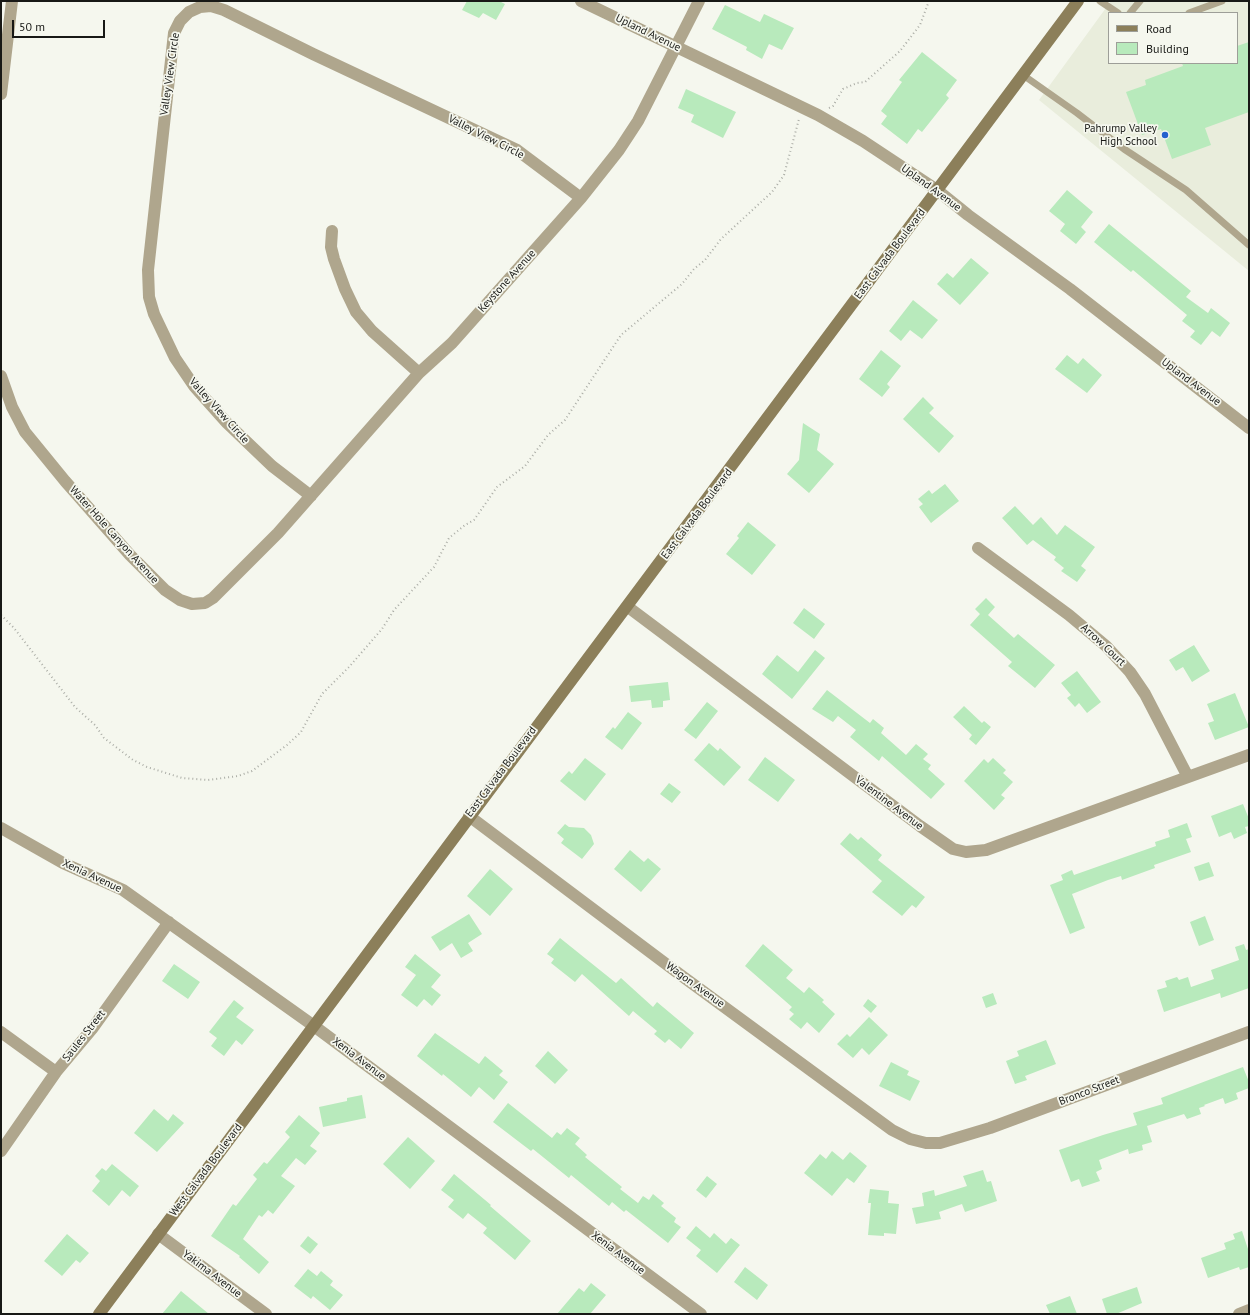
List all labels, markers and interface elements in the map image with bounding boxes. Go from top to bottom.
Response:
scale bar [14,12,107,38]
street label: Upland Avenue [613,12,683,54]
legend [1108,12,1238,64]
text: 50 m [19,19,45,34]
text: Road [1146,21,1171,36]
street label: Valley View Circle [158,32,182,116]
text: Building [1146,41,1189,56]
street label: Valley View Circle [446,112,526,162]
place label: Pahrump Valley High School [1084,122,1157,148]
marker: Pahrump Valley High School [1160,130,1170,140]
street label: Upland Avenue [898,162,964,214]
street label: East Calvada Boulevard [852,206,928,302]
street label: Keystone Avenue [475,247,539,315]
street label: Upland Avenue [1159,355,1223,409]
street label: Valley View Circle [186,376,252,446]
street label: East Calvada Boulevard [659,466,735,562]
street label: Water Hole Canyon Avenue [67,483,161,587]
street label: Arrow Court [1078,621,1128,669]
street label: East Calvada Boulevard [463,724,539,820]
street label: Valentine Avenue [852,773,926,833]
street label: Xenia Avenue [60,857,124,895]
street label: Wagon Avenue [663,959,727,1011]
street label: Saules Street [60,1008,108,1064]
street label: Xenia Avenue [330,1035,388,1083]
street label: Bronco Street [1057,1073,1121,1109]
street label: West Calvada Boulevard [167,1121,245,1219]
street label: Xenia Avenue [589,1229,647,1277]
street label: Yakima Avenue [180,1247,244,1301]

